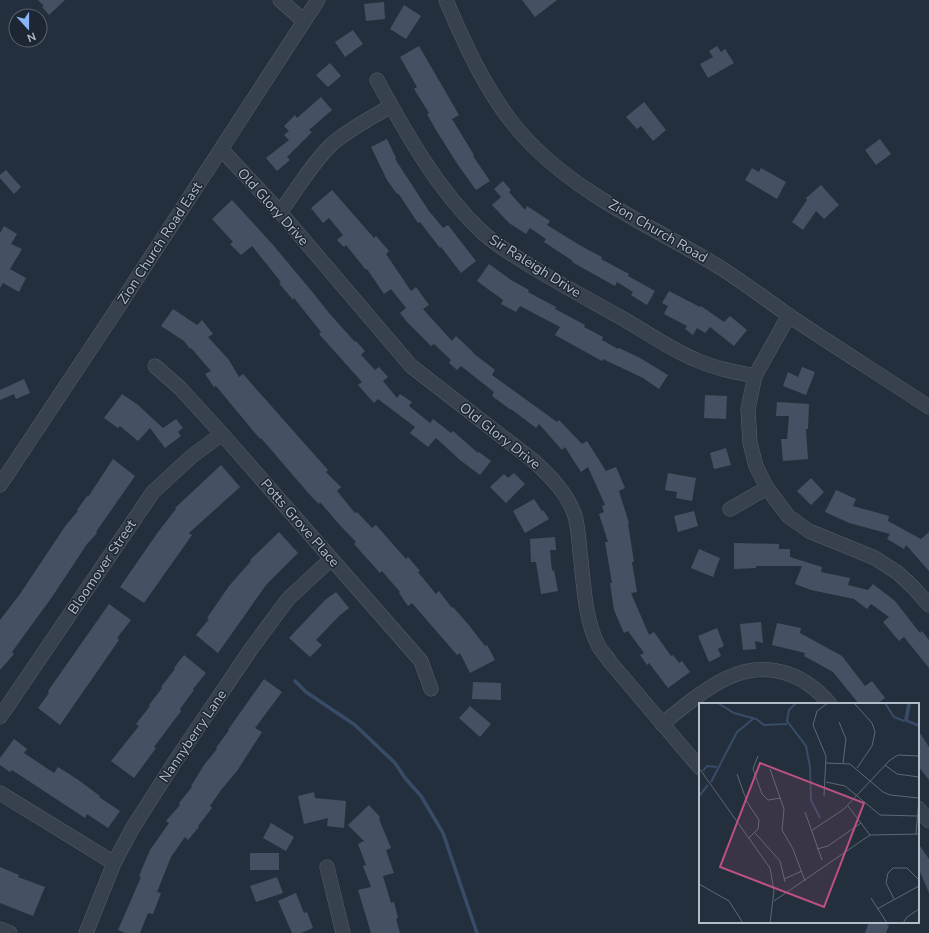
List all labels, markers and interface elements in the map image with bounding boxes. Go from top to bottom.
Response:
north arrow [8,8,48,48]
text: N [25,28,38,45]
street label: Old Glory Drive [233,164,313,250]
street label: Zion Church Road East [113,178,207,308]
street label: Zion Church Road [605,195,711,267]
street label: Sir Raleigh Drive [485,230,585,302]
street label: Old Glory Drive [456,398,544,474]
street label: Potts Grove Place [256,475,344,571]
street label: Bloomover Street [63,516,141,618]
street label: Nannyberry Lane [155,686,231,786]
inset map [699,703,919,923]

